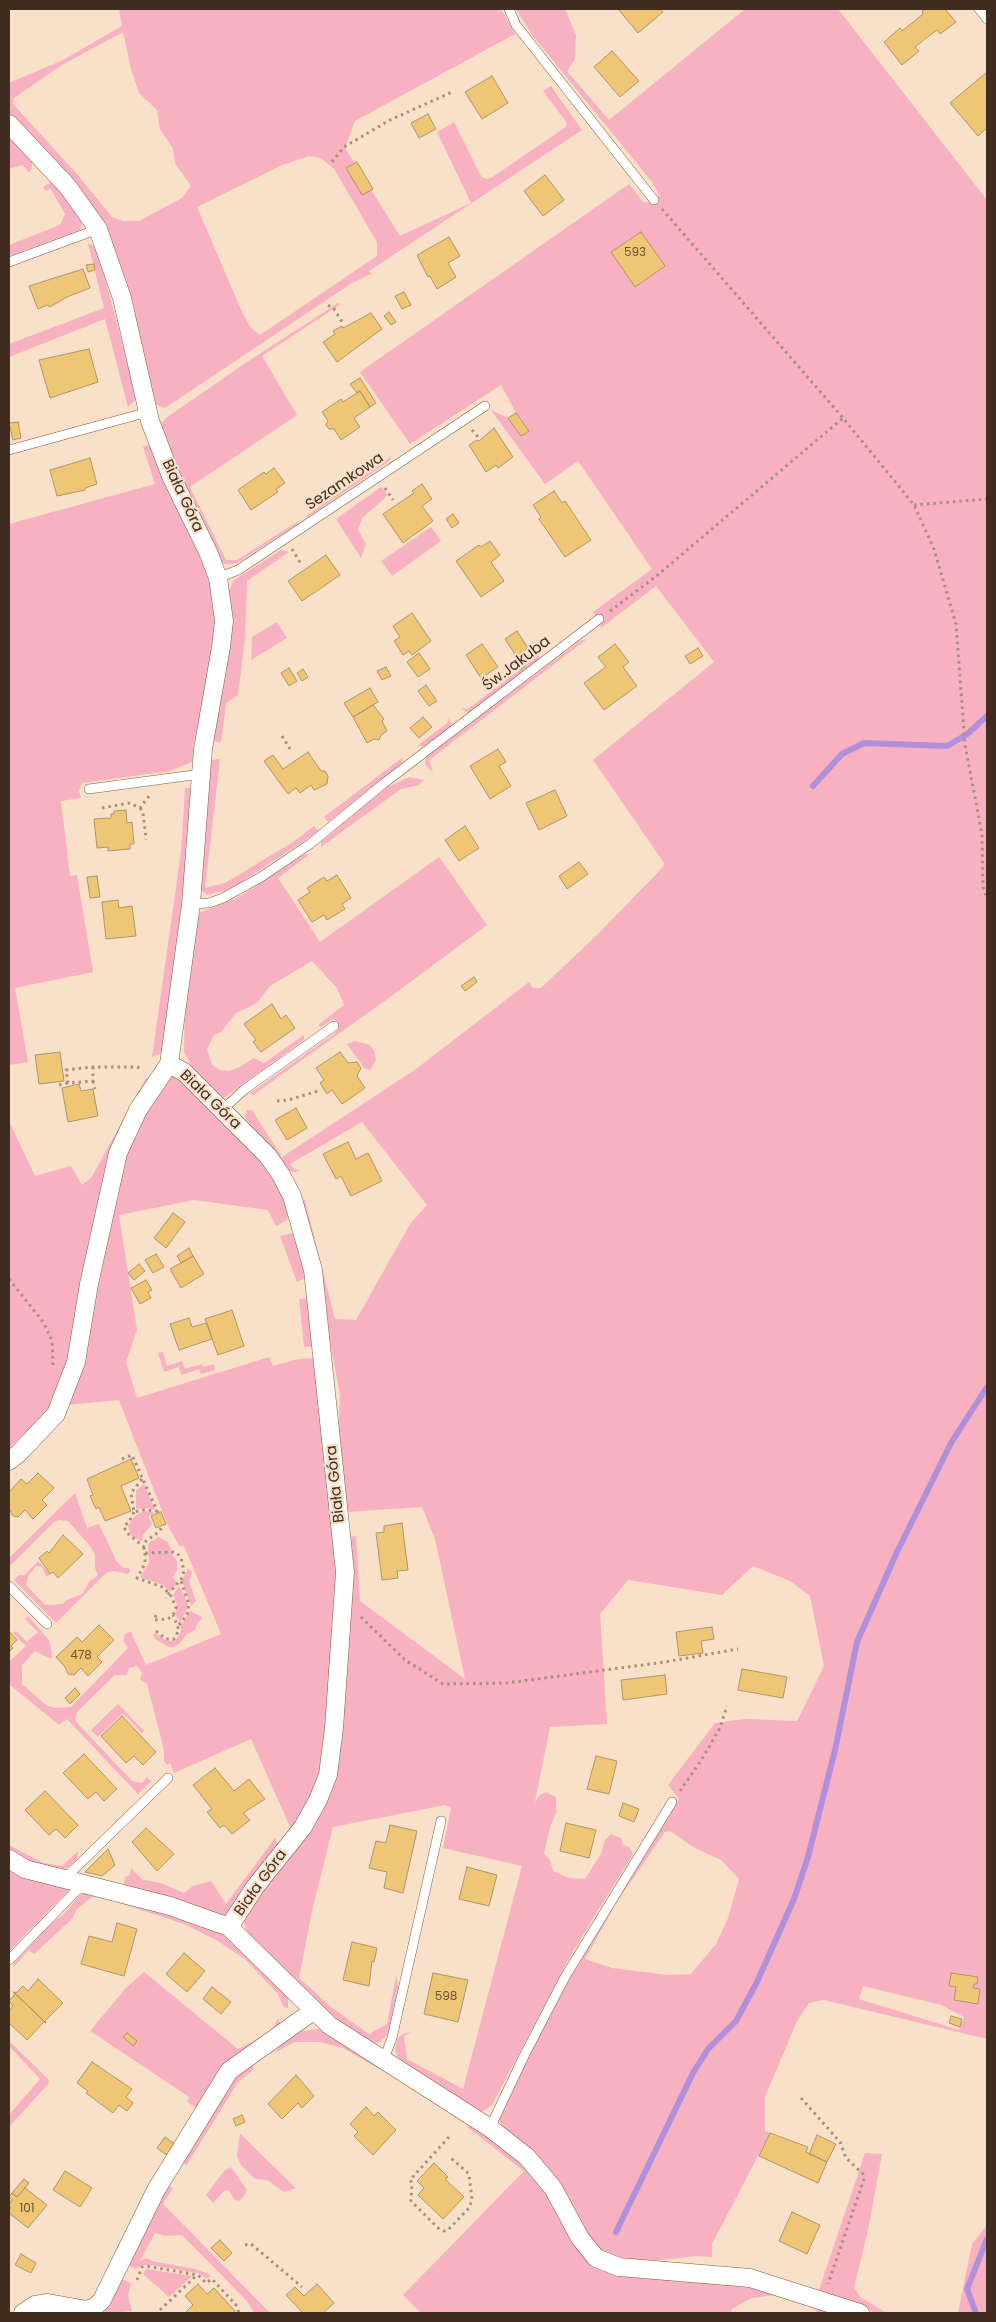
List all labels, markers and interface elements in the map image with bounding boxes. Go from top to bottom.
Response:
house number: 593 [624,246,646,260]
street label: Sezamkowa [303,449,387,515]
street label: Biała Góra [157,457,207,535]
street label: Św.Jakuba [480,633,554,695]
street label: Biała Góra [176,1066,244,1134]
street label: Biała Góra [323,1444,349,1524]
house number: 478 [70,1649,92,1663]
street label: Biała Góra [231,1846,291,1920]
house number: 598 [435,1990,457,2004]
house number: 101 [19,2202,35,2216]

